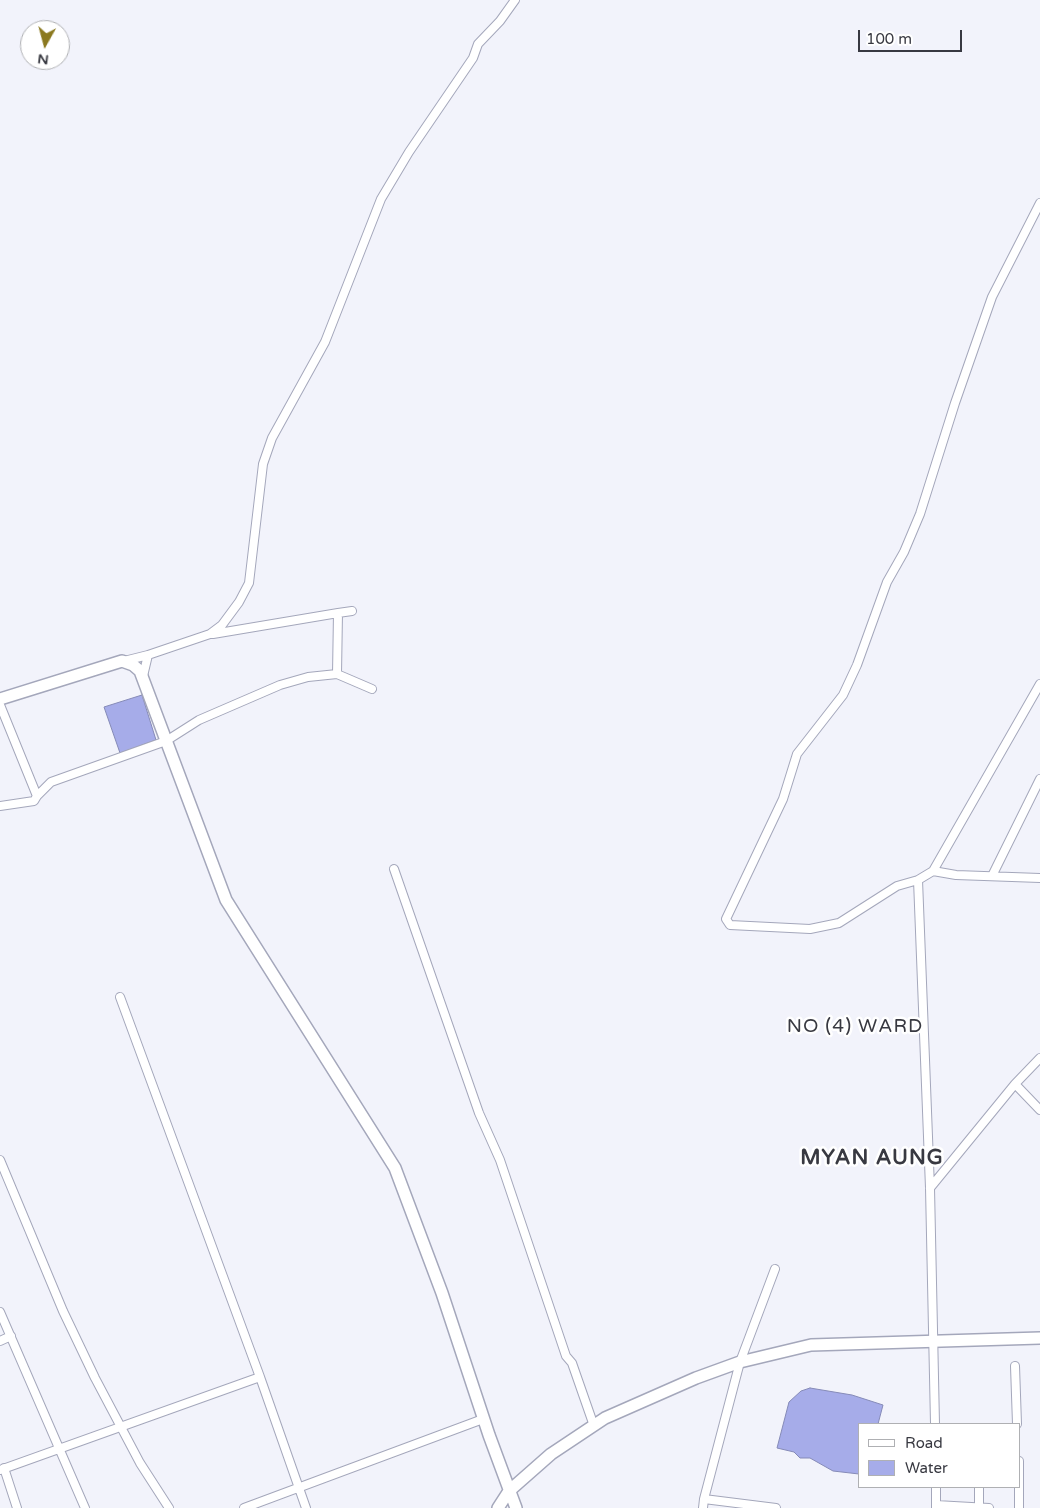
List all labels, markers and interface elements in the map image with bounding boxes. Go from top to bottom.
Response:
north arrow [20,20,70,70]
scale bar [860,20,964,52]
text: 100 m [866,30,912,48]
text: N [37,50,50,69]
district label: NO (4) WARD [785,1016,925,1038]
district label: MYAN AUNG [799,1145,945,1171]
legend [858,1423,1020,1488]
text: Road [905,1434,943,1452]
text: Water [905,1459,948,1477]

